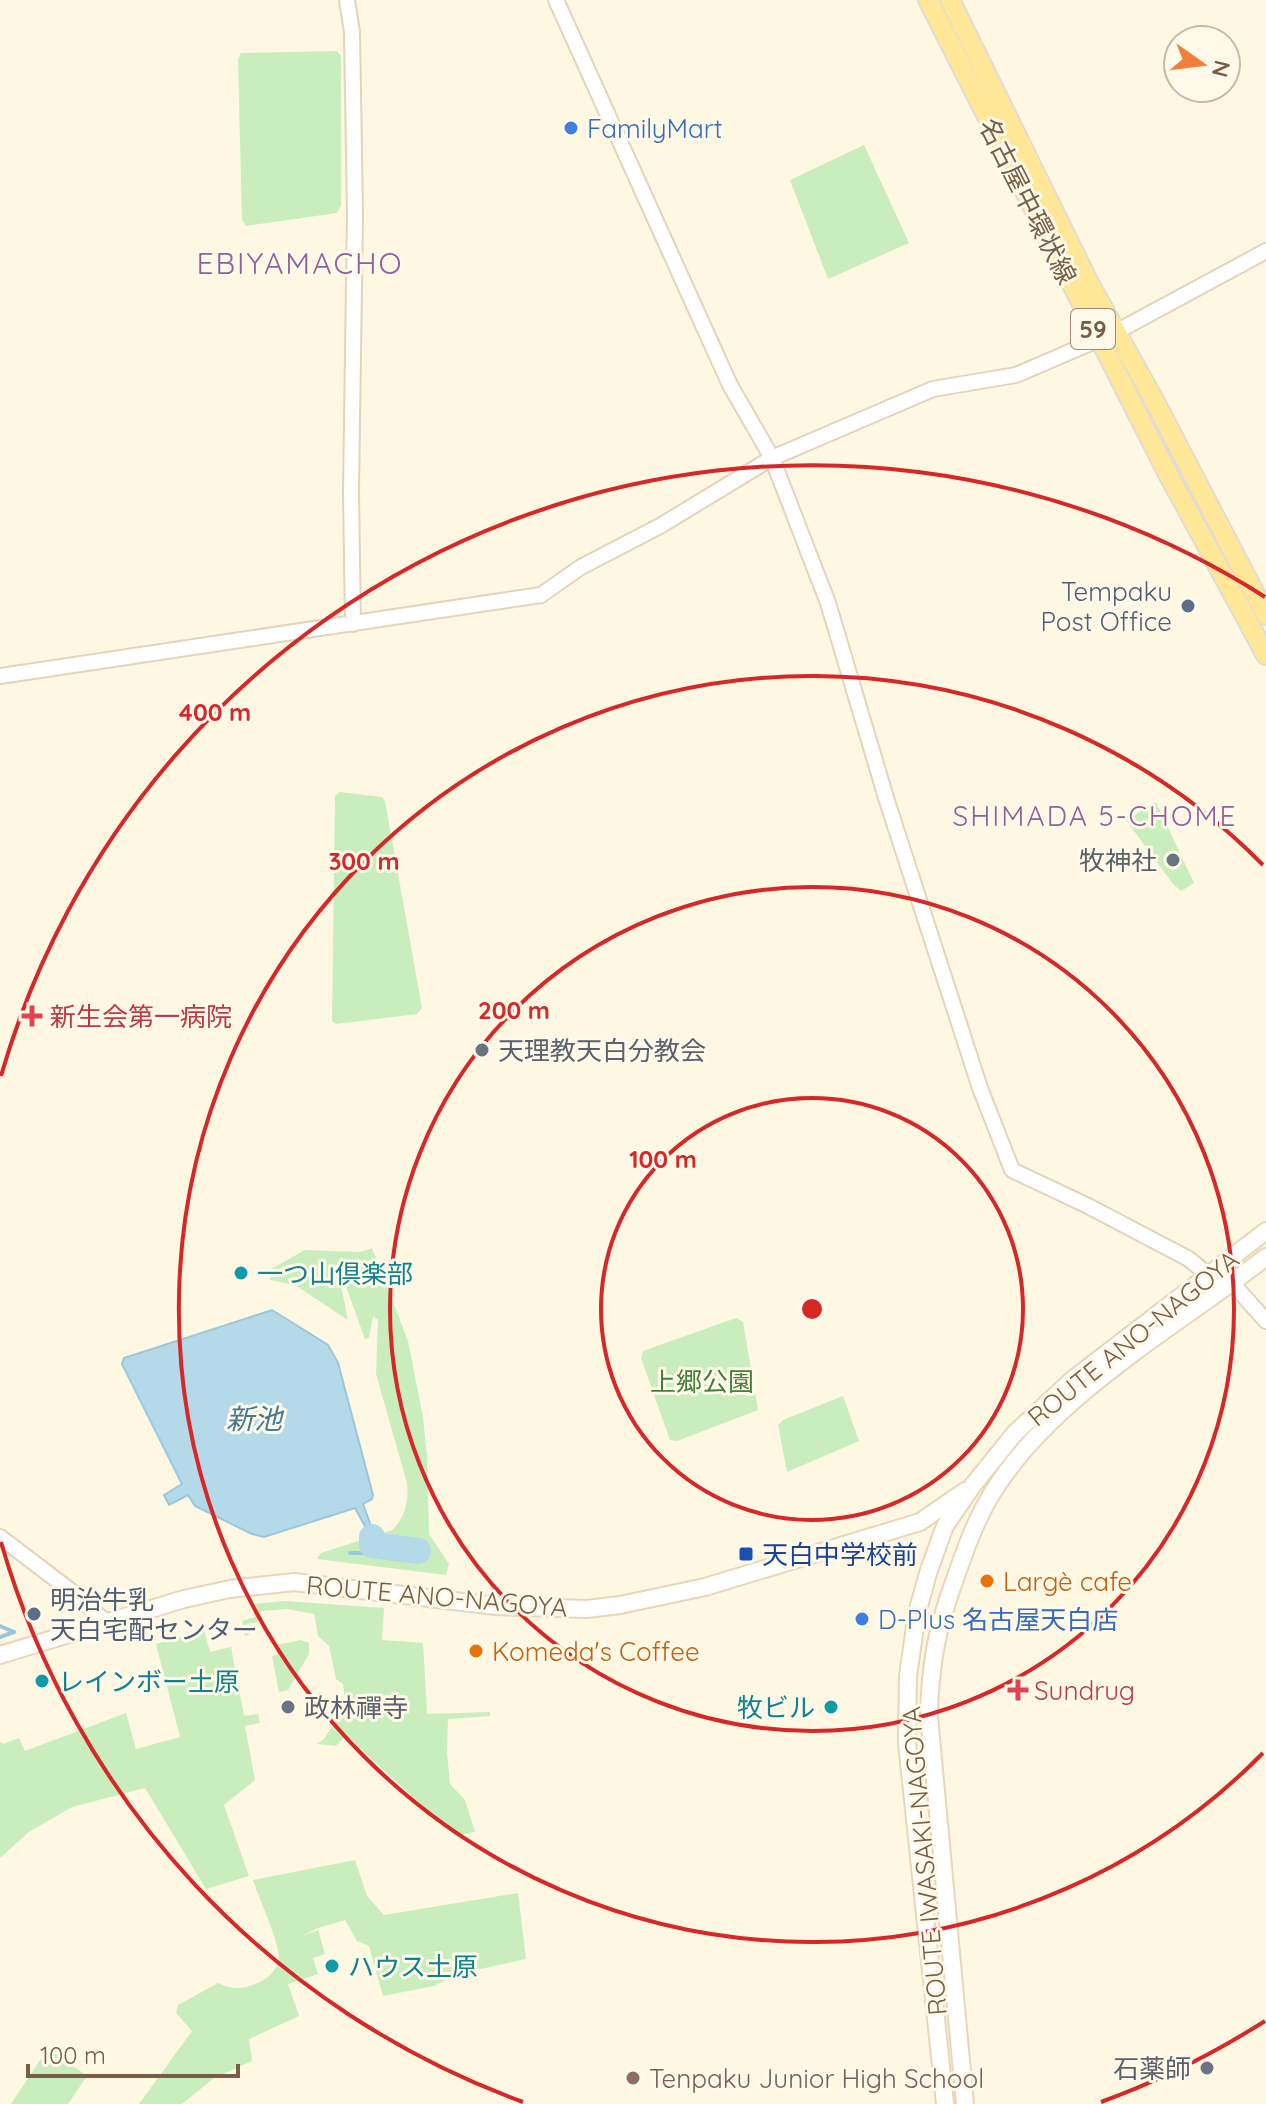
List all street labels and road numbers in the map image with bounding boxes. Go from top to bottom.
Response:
street label: 名古屋中環状線 [972,112,1084,290]
road number: 59 [1071,309,1115,349]
street label: ROUTE ANO-NAGOYA [1021,1243,1245,1433]
street label: ROUTE ANO-NAGOYA [305,1568,569,1624]
street label: ROUTE IWASAKI-NAGOYA [894,1705,954,2017]

